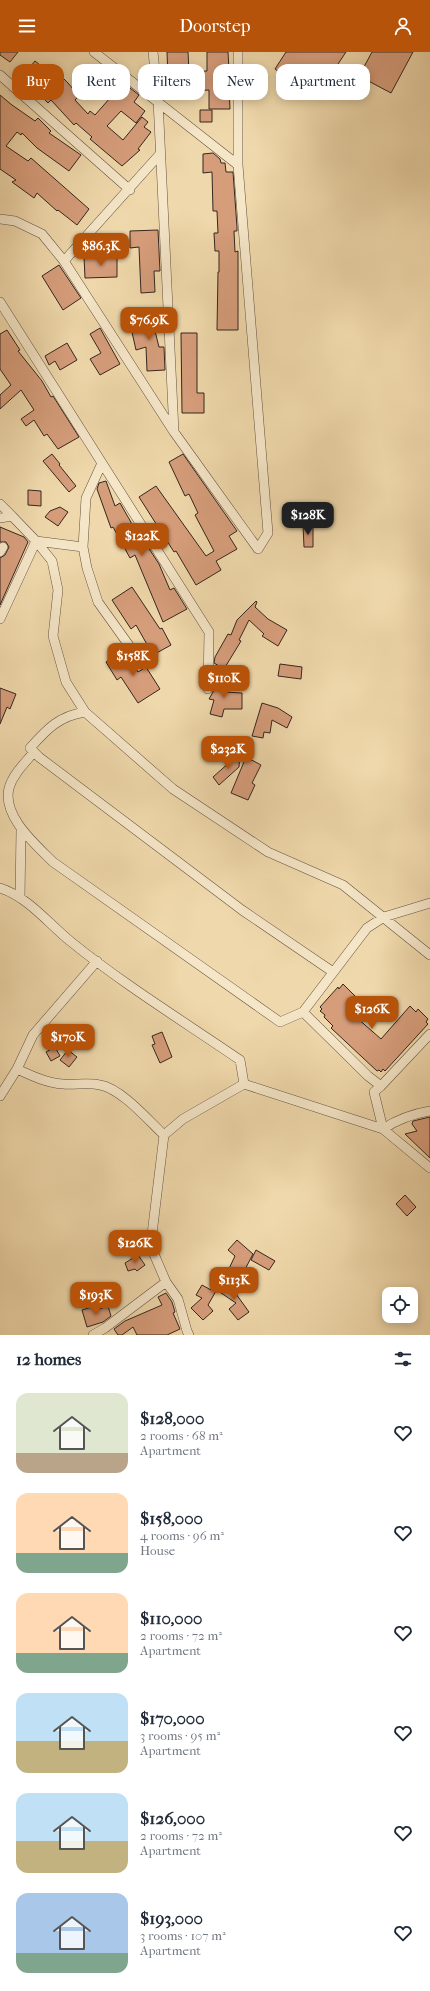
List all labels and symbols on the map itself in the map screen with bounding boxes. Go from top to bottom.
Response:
pin: $86.3K [68,233,134,267]
pin: $76.9K [116,307,182,341]
pin: $128K [280,502,336,536]
pin: $122K [114,523,170,557]
pin: $158K [105,643,161,677]
pin: $110K [196,665,252,699]
pin: $232K [200,736,256,770]
pin: $126K [344,996,400,1030]
pin: $170K [40,1024,96,1058]
pin: $126K [107,1230,163,1264]
pin: $113K [206,1267,262,1301]
pin: $193K [68,1282,124,1316]

